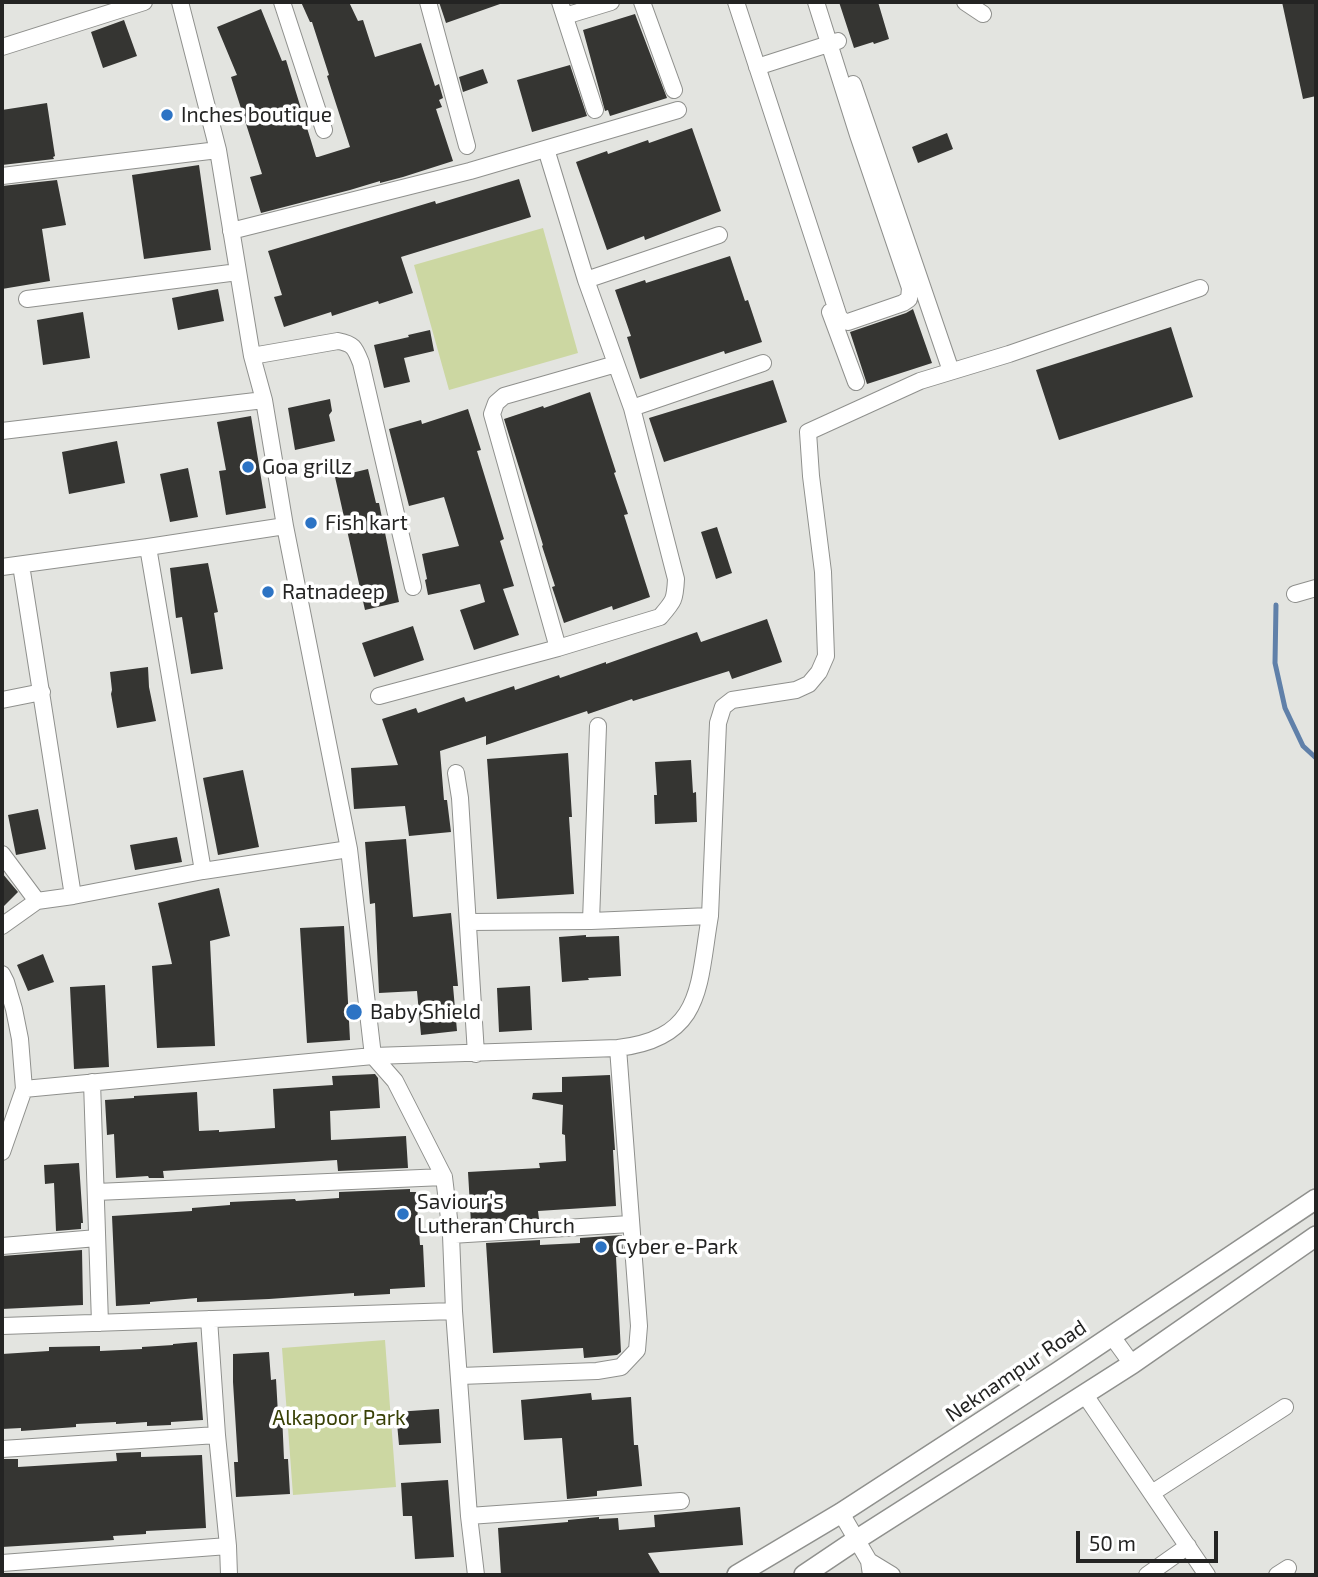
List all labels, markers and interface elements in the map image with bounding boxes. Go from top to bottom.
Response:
place label: Inches boutique [181,102,332,128]
marker: Inches boutique [159,107,175,123]
place label: Goa grillz [262,454,352,480]
marker: Goa grillz [240,459,256,475]
place label: Fish kart [325,510,408,536]
marker: Fish kart [303,515,319,531]
place label: Ratnadeep [282,579,385,605]
marker: Ratnadeep [260,584,276,600]
place label: Baby Shield [370,999,481,1025]
marker: Baby Shield [344,1002,364,1022]
place label: Saviour's Lutheran Church [417,1189,575,1239]
marker: Saviour's Lutheran Church [395,1206,411,1222]
place label: Cyber e-Park [615,1234,738,1260]
marker: Cyber e-Park [593,1239,609,1255]
street label: Neknampur Road [941,1315,1091,1427]
park label: Alkapoor Park [272,1405,406,1431]
scale bar [1080,1518,1222,1562]
text: 50 m [1089,1530,1136,1555]

